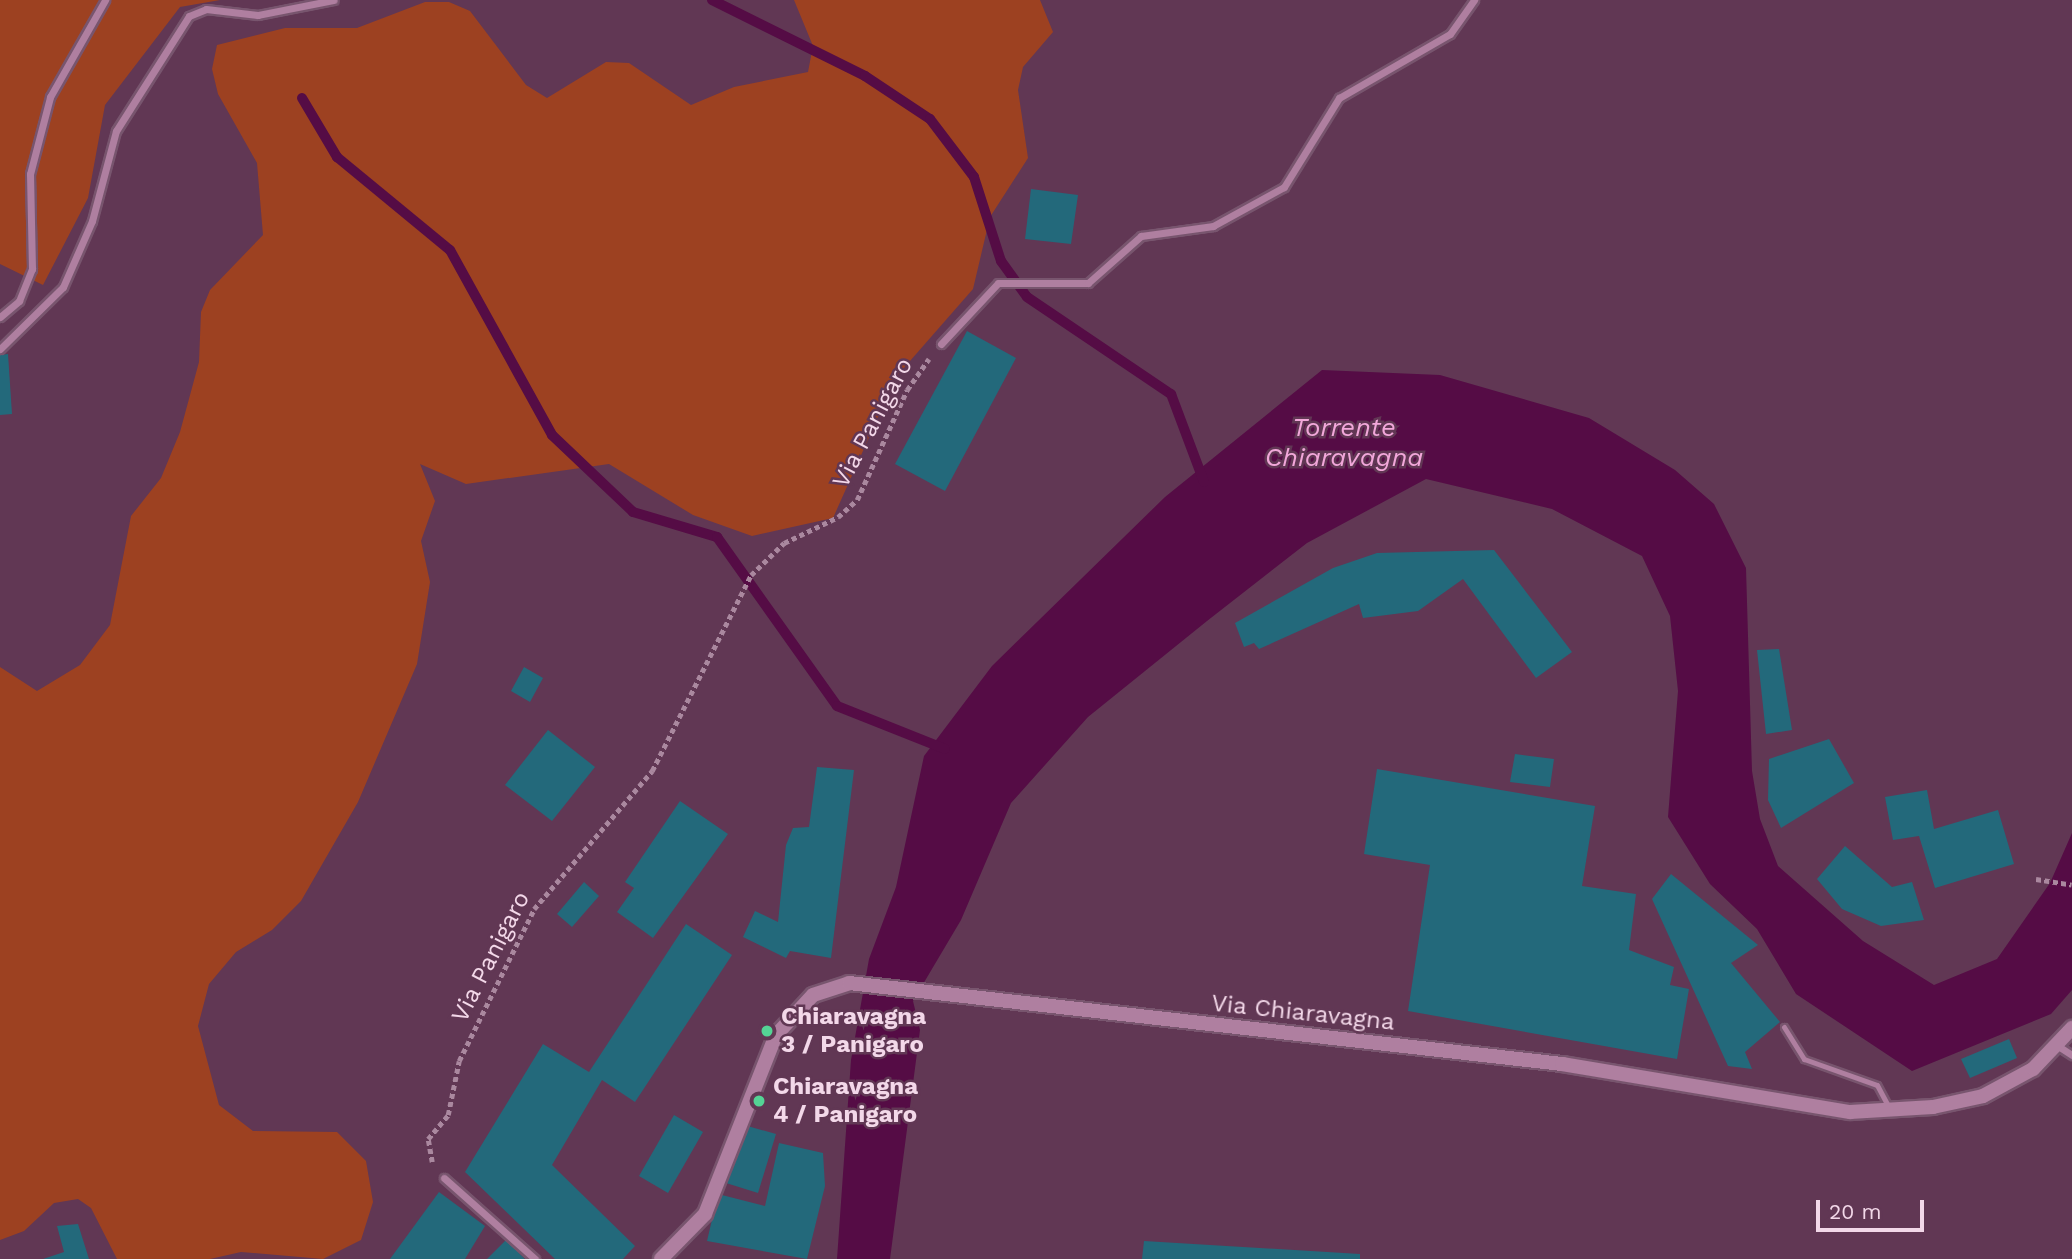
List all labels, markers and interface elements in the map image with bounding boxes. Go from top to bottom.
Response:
street label: Via Panigaro [827,353,919,493]
water label: Torrente Chiaravagna [1265,412,1423,474]
street label: Via Panigaro [446,887,536,1027]
street label: Via Chiaravagna [1210,989,1396,1037]
place label: Chiaravagna 3 / Panigaro [781,1003,926,1059]
marker: Chiaravagna 3 / Panigaro [759,1023,775,1039]
place label: Chiaravagna 4 / Panigaro [773,1073,918,1129]
marker: Chiaravagna 4 / Panigaro [751,1093,767,1109]
scale bar [1820,1186,1928,1230]
text: 20 m [1829,1199,1881,1224]

